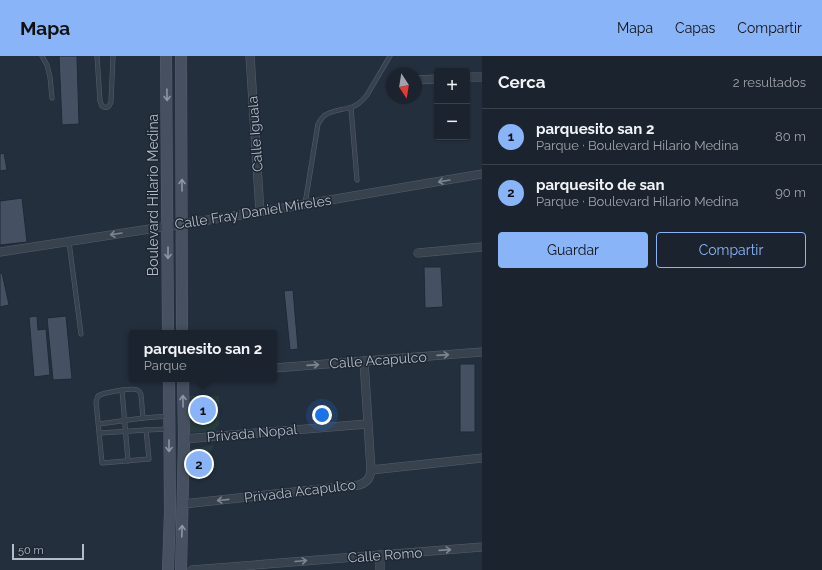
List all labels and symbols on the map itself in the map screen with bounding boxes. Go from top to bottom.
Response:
north arrow [386,68,422,104]
one-way arrow [163,88,171,101]
street label: Calle Iguala [244,96,266,172]
street label: Boulevard Hilario Medina [145,114,161,276]
one-way arrow [437,177,450,185]
one-way arrow [178,179,186,192]
street label: Calle Fray Daniel Mireles [174,192,333,232]
one-way arrow [110,231,123,239]
one-way arrow [164,246,172,259]
street label: Calle Acapulco [329,349,427,371]
one-way arrow [436,351,449,358]
one-way arrow [306,361,319,368]
one-way arrow [179,395,187,408]
pin: 1 [190,395,216,425]
your location [312,405,332,425]
street label: Privada Nopal [206,421,298,445]
one-way arrow [165,439,173,452]
pin: 2 [186,449,212,479]
street label: Privada Acapulco [243,476,357,506]
one-way arrow [217,496,230,503]
one-way arrow [179,525,186,538]
scale bar [12,542,84,561]
street label: Calle Romo [347,544,423,566]
one-way arrow [438,547,451,554]
one-way arrow [294,558,307,565]

